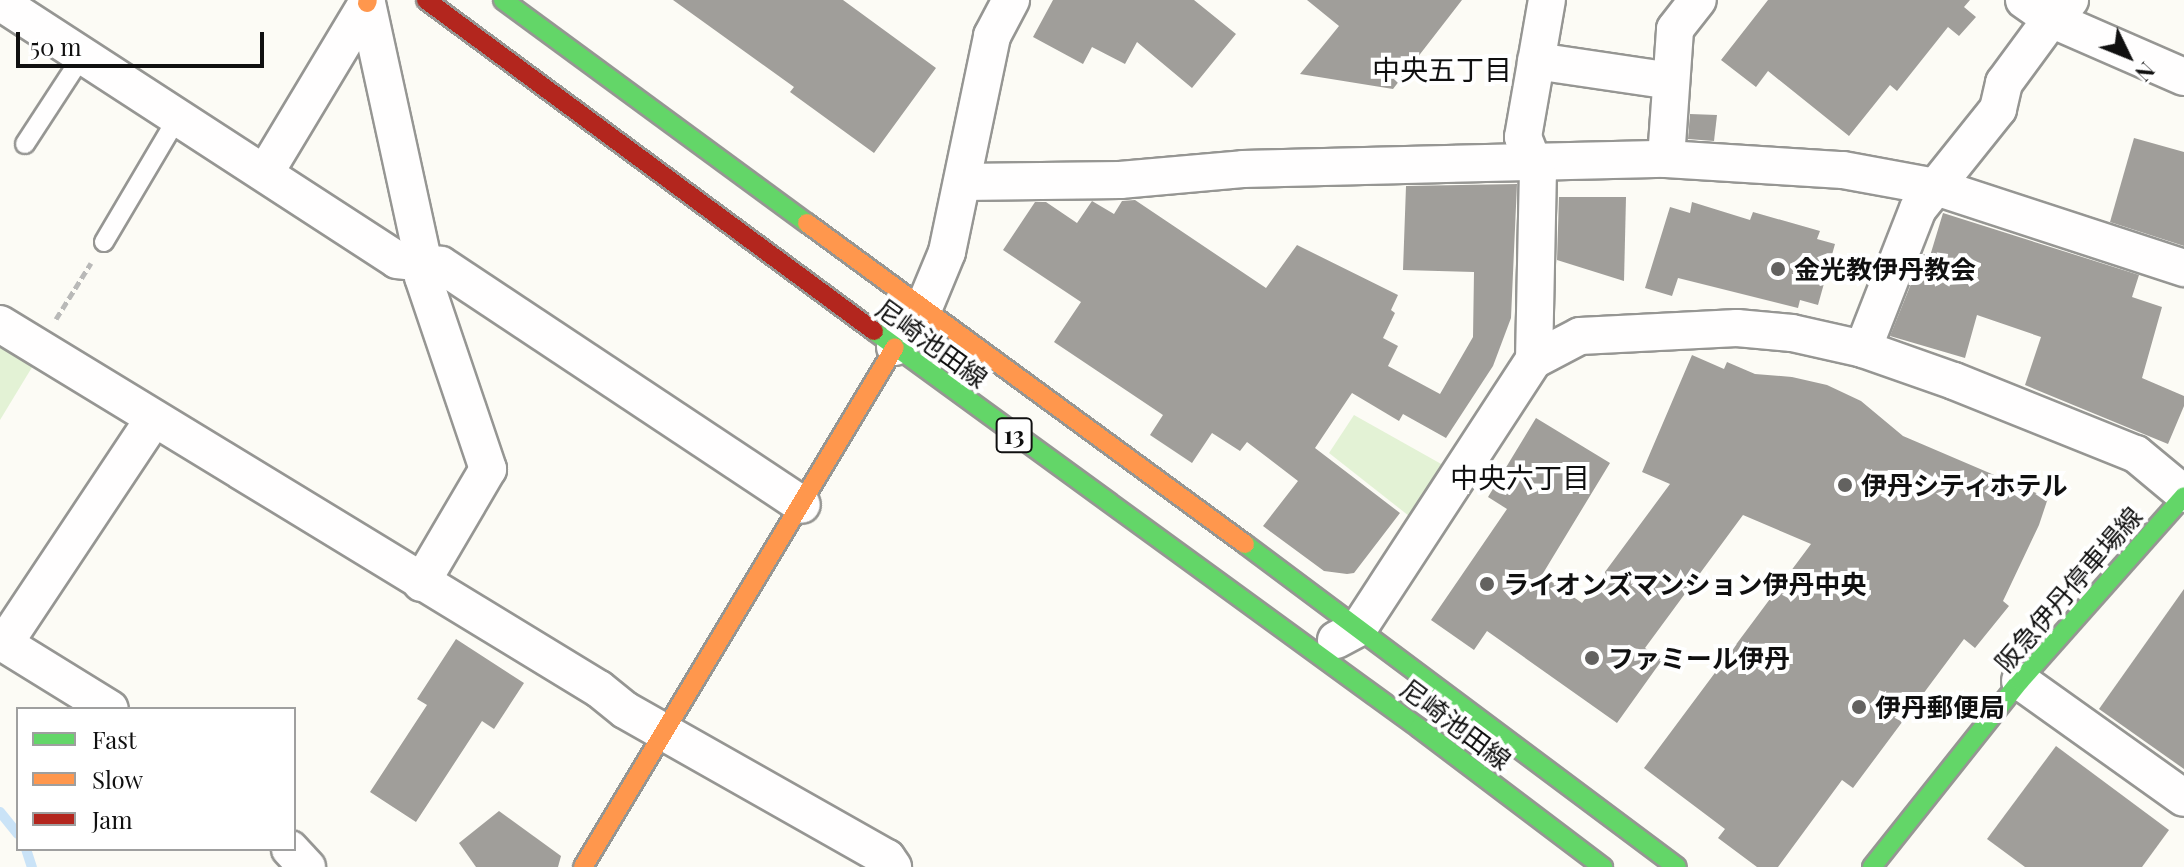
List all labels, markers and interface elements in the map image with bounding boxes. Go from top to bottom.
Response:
scale bar [20,16,268,66]
north arrow [2088,16,2168,96]
text: 50 m [30,30,82,62]
district label: 中央五丁目 [1372,52,1512,86]
text: N [2129,56,2162,88]
place label: 金光教伊丹教会 [1794,253,1976,285]
marker: 金光教伊丹教会 [1769,260,1787,278]
street label: 尼崎池田線 [870,292,994,394]
road number: 13 [994,415,1034,455]
district label: 中央六丁目 [1450,460,1590,494]
place label: 伊丹シティホテル [1861,469,2069,501]
marker: 伊丹シティホテル [1836,476,1854,494]
street label: 阪急伊丹停車場線 [1988,500,2148,678]
place label: ライオンズマンション伊丹中央 [1503,568,1867,600]
marker: ライオンズマンション伊丹中央 [1478,575,1496,593]
place label: ファミール伊丹 [1608,642,1790,674]
marker: ファミール伊丹 [1583,649,1601,667]
street label: 尼崎池田線 [1395,672,1517,776]
place label: 伊丹郵便局 [1875,691,2005,723]
marker: 伊丹郵便局 [1850,698,1868,716]
legend [16,707,296,851]
text: Fast [92,723,137,755]
text: Slow [92,763,143,795]
text: Jam [92,803,133,835]

